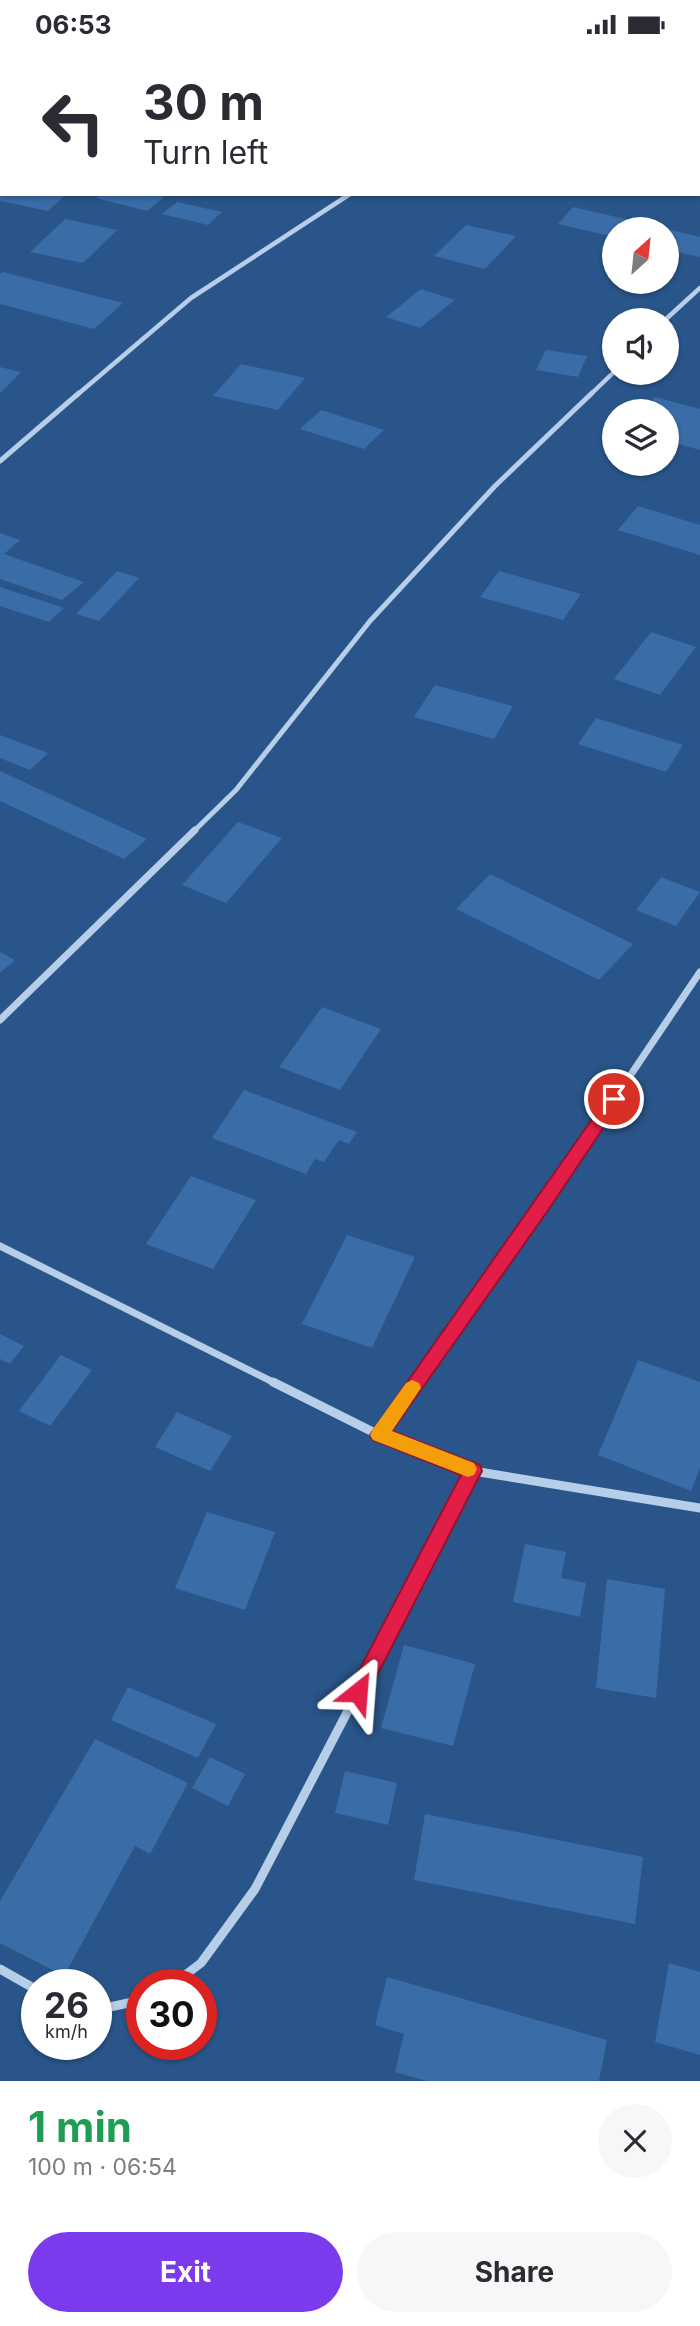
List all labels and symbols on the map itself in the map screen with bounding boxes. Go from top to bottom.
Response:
north arrow [602,217,679,294]
pin [584,1069,644,1129]
position arrow [321,1655,395,1729]
speed limit sign: 30 [126,1969,217,2060]

